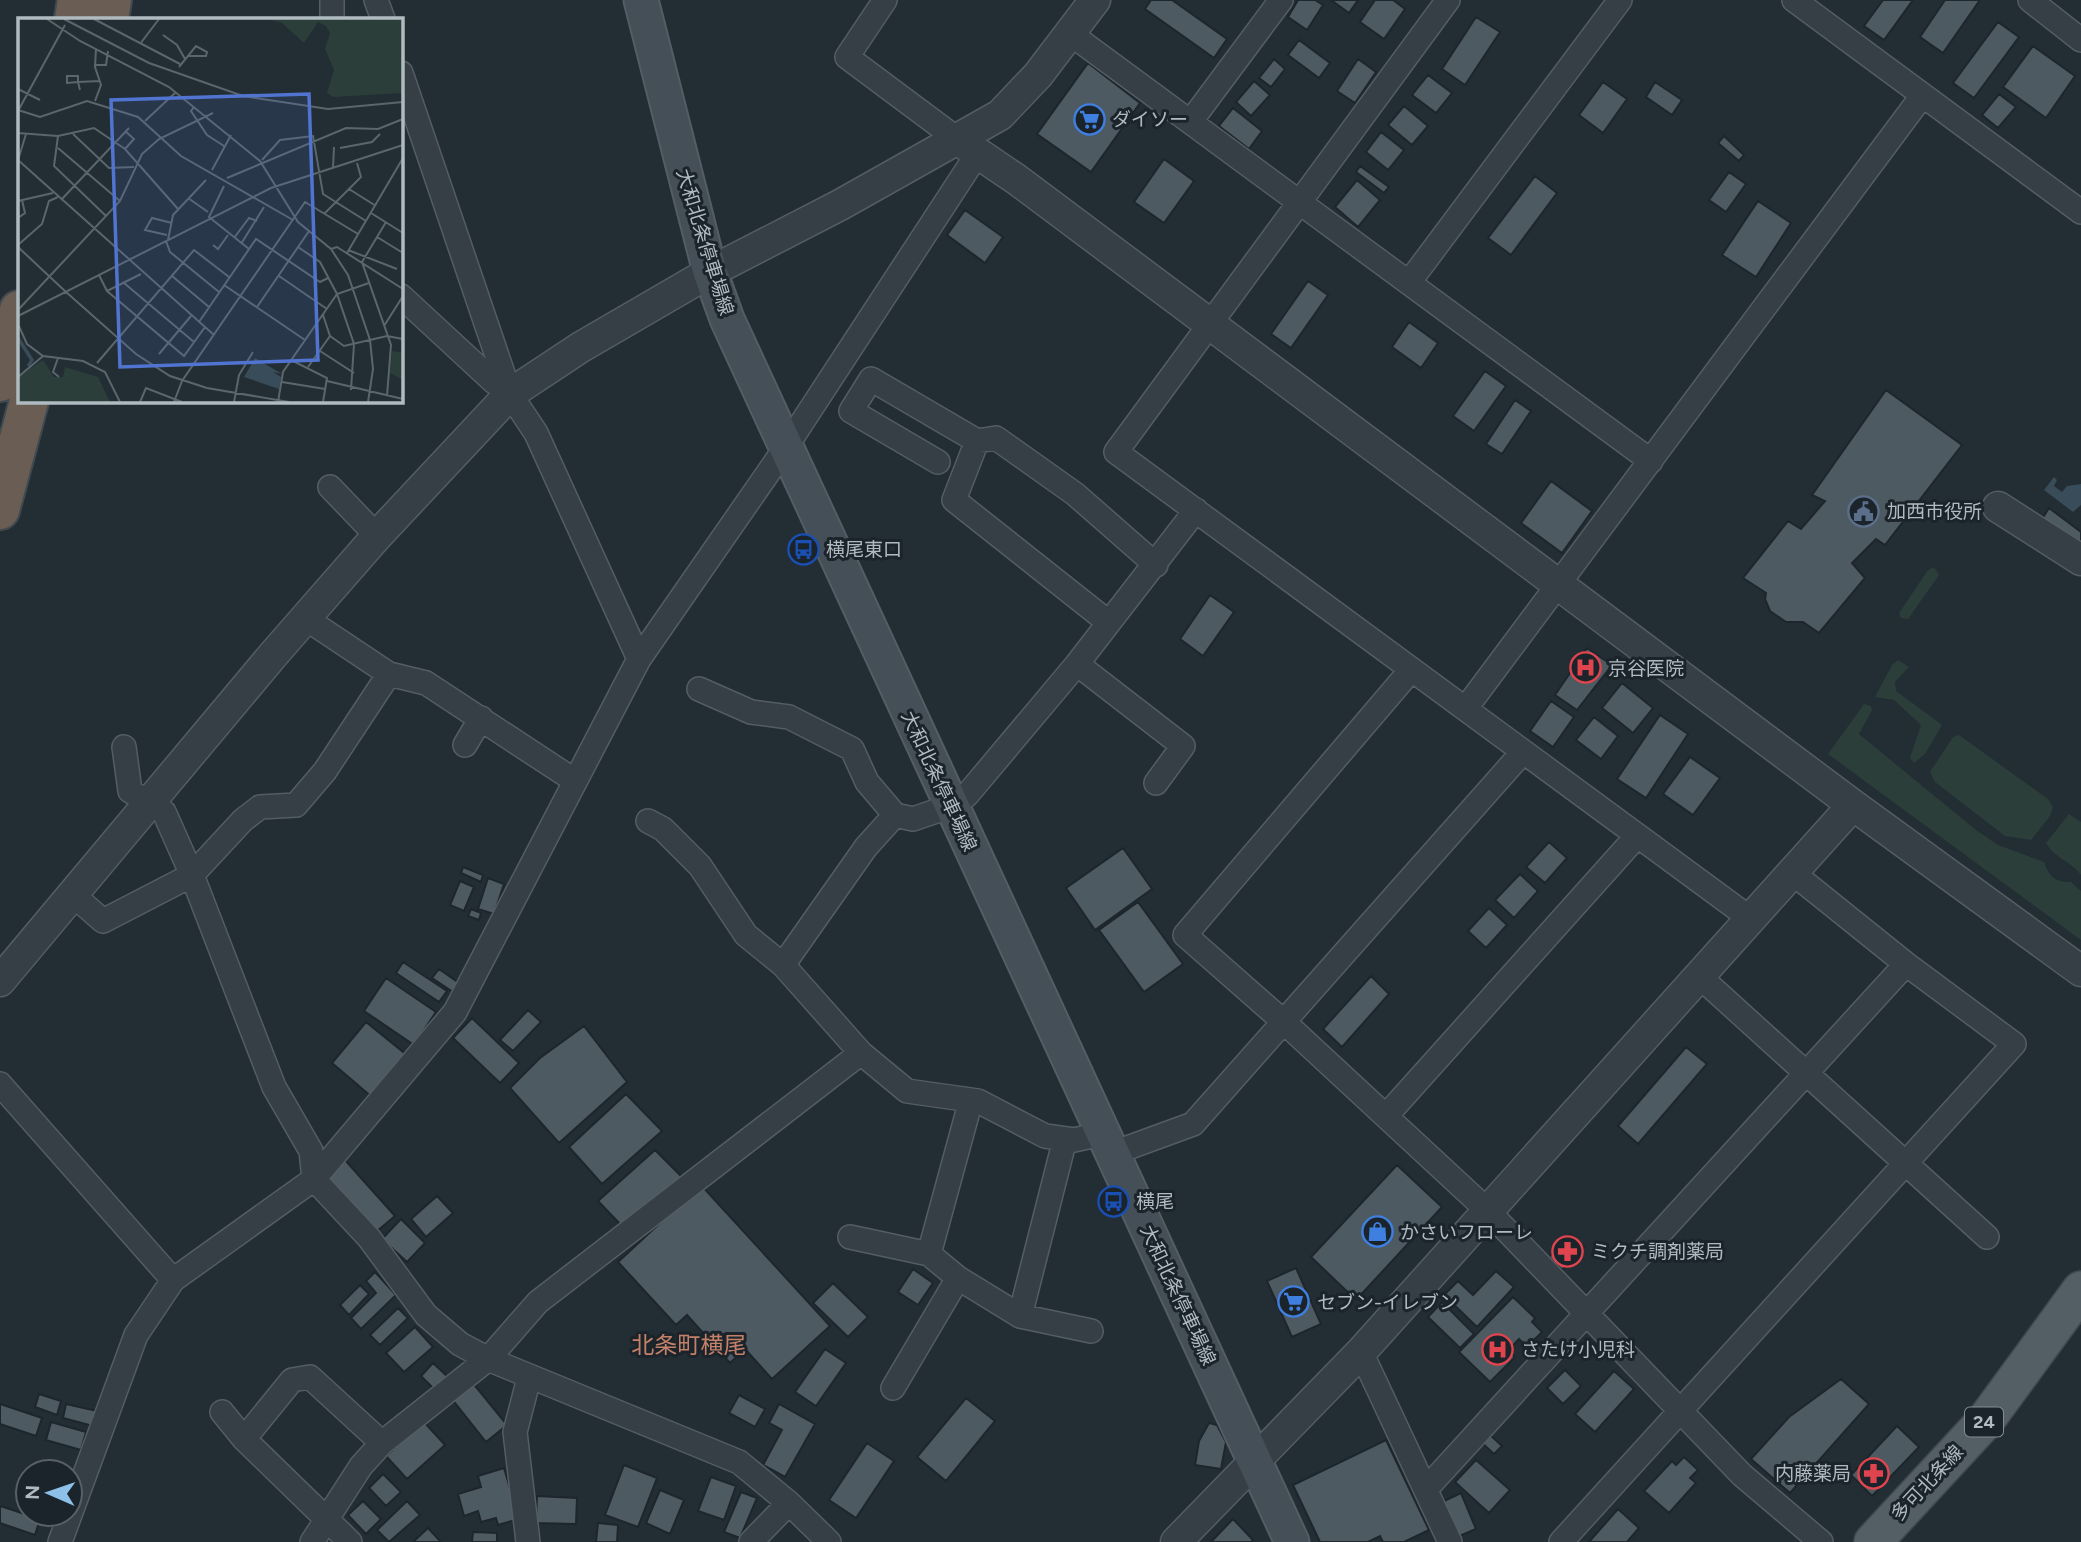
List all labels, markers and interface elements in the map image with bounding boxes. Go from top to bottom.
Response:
inset map [18,18,402,402]
supermarket icon: ダイソー [1072,102,1106,136]
place label: ダイソー [1112,108,1188,131]
street label: 大和北条停車場線 [672,166,738,318]
public building icon: 加西市役所 [1847,494,1881,528]
place label: 加西市役所 [1887,500,1982,523]
bus stop icon: 横尾東口 [786,532,820,566]
place label: 横尾東口 [826,538,902,561]
hospital icon: 京谷医院 [1568,651,1602,685]
place label: 京谷医院 [1608,657,1684,680]
street label: 大和北条停車場線 [896,707,982,855]
bus stop icon: 横尾 [1096,1184,1130,1218]
place label: 横尾 [1136,1190,1174,1213]
shop icon: かさいフローレ [1360,1215,1394,1249]
street label: 大和北条停車場線 [1135,1221,1221,1369]
place label: かさいフローレ [1400,1221,1533,1244]
pharmacy icon: ミクチ調剤薬局 [1551,1234,1585,1268]
place label: ミクチ調剤薬局 [1591,1240,1724,1263]
supermarket icon: セブン-イレブン [1277,1285,1311,1319]
place label: セブン-イレブン [1317,1291,1458,1314]
district label: 北条町横尾 [632,1331,747,1359]
hospital icon: さたけ小児科 [1481,1332,1515,1366]
place label: さたけ小児科 [1521,1338,1635,1361]
road number: 24 [1965,1408,2003,1436]
street label: 多可北条線 [1886,1440,1968,1526]
pharmacy icon: 内藤薬局 [1857,1456,1891,1490]
north arrow [14,1458,84,1528]
place label: 内藤薬局 [1775,1462,1851,1485]
text: N [21,1485,44,1500]

